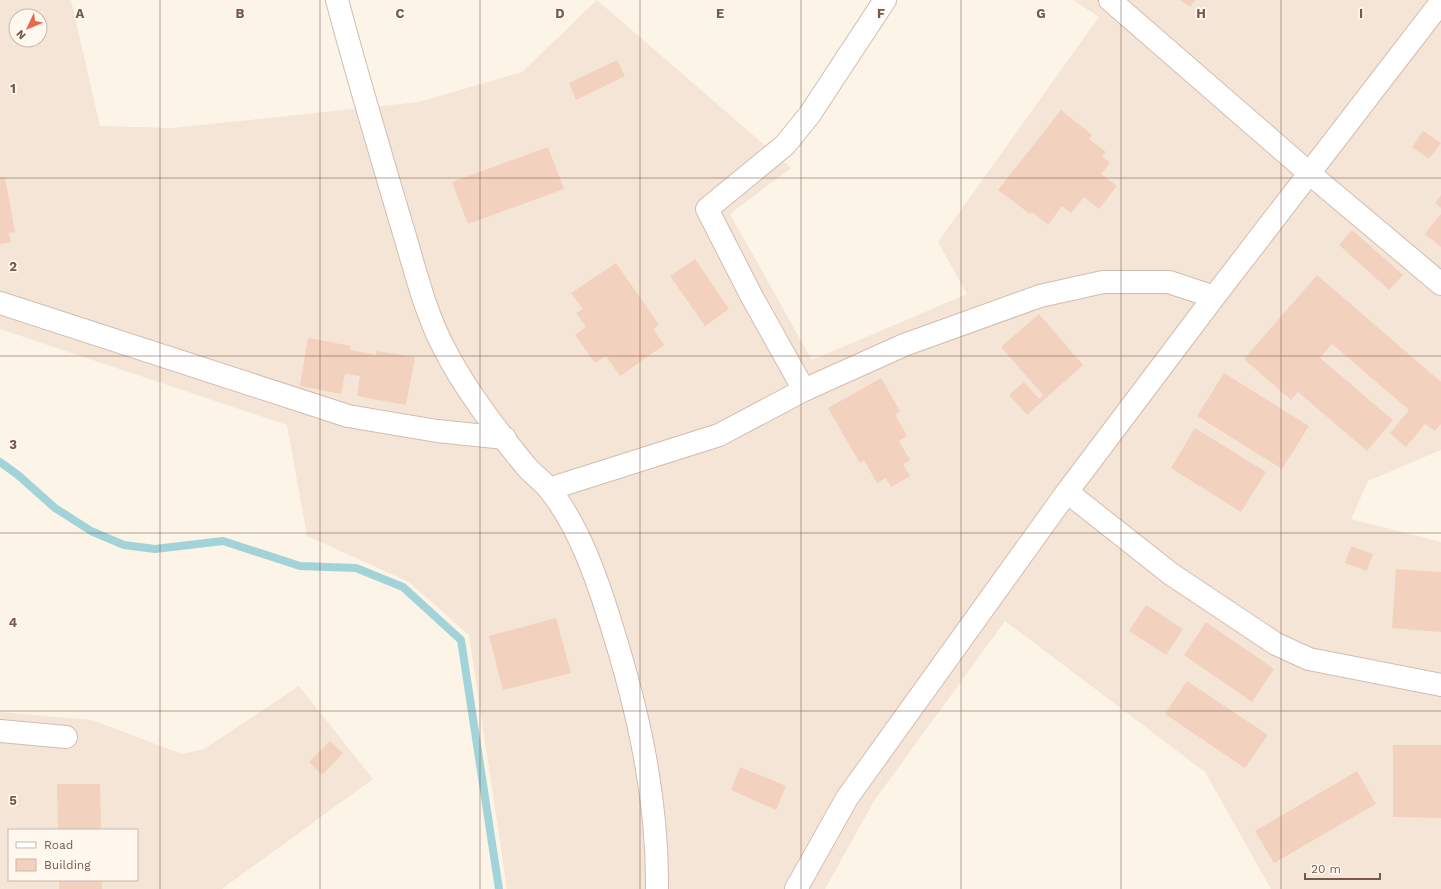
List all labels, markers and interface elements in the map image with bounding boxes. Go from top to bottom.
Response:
text: A [76,6,85,21]
text: B [236,6,245,21]
text: C [396,6,405,21]
text: D [555,6,565,21]
text: E [716,6,724,21]
text: F [877,6,885,21]
text: G [1036,6,1046,21]
text: H [1196,6,1206,21]
text: I [1359,6,1363,21]
north arrow [8,8,48,48]
text: N [14,27,29,42]
text: 1 [10,81,16,96]
text: 2 [9,259,17,274]
text: 3 [9,437,17,452]
text: 4 [9,615,18,630]
text: 5 [9,793,17,808]
legend [8,829,138,881]
text: Road [44,838,73,852]
scale bar [1305,855,1380,881]
text: Building [44,858,91,872]
text: 20 m [1311,862,1341,876]

